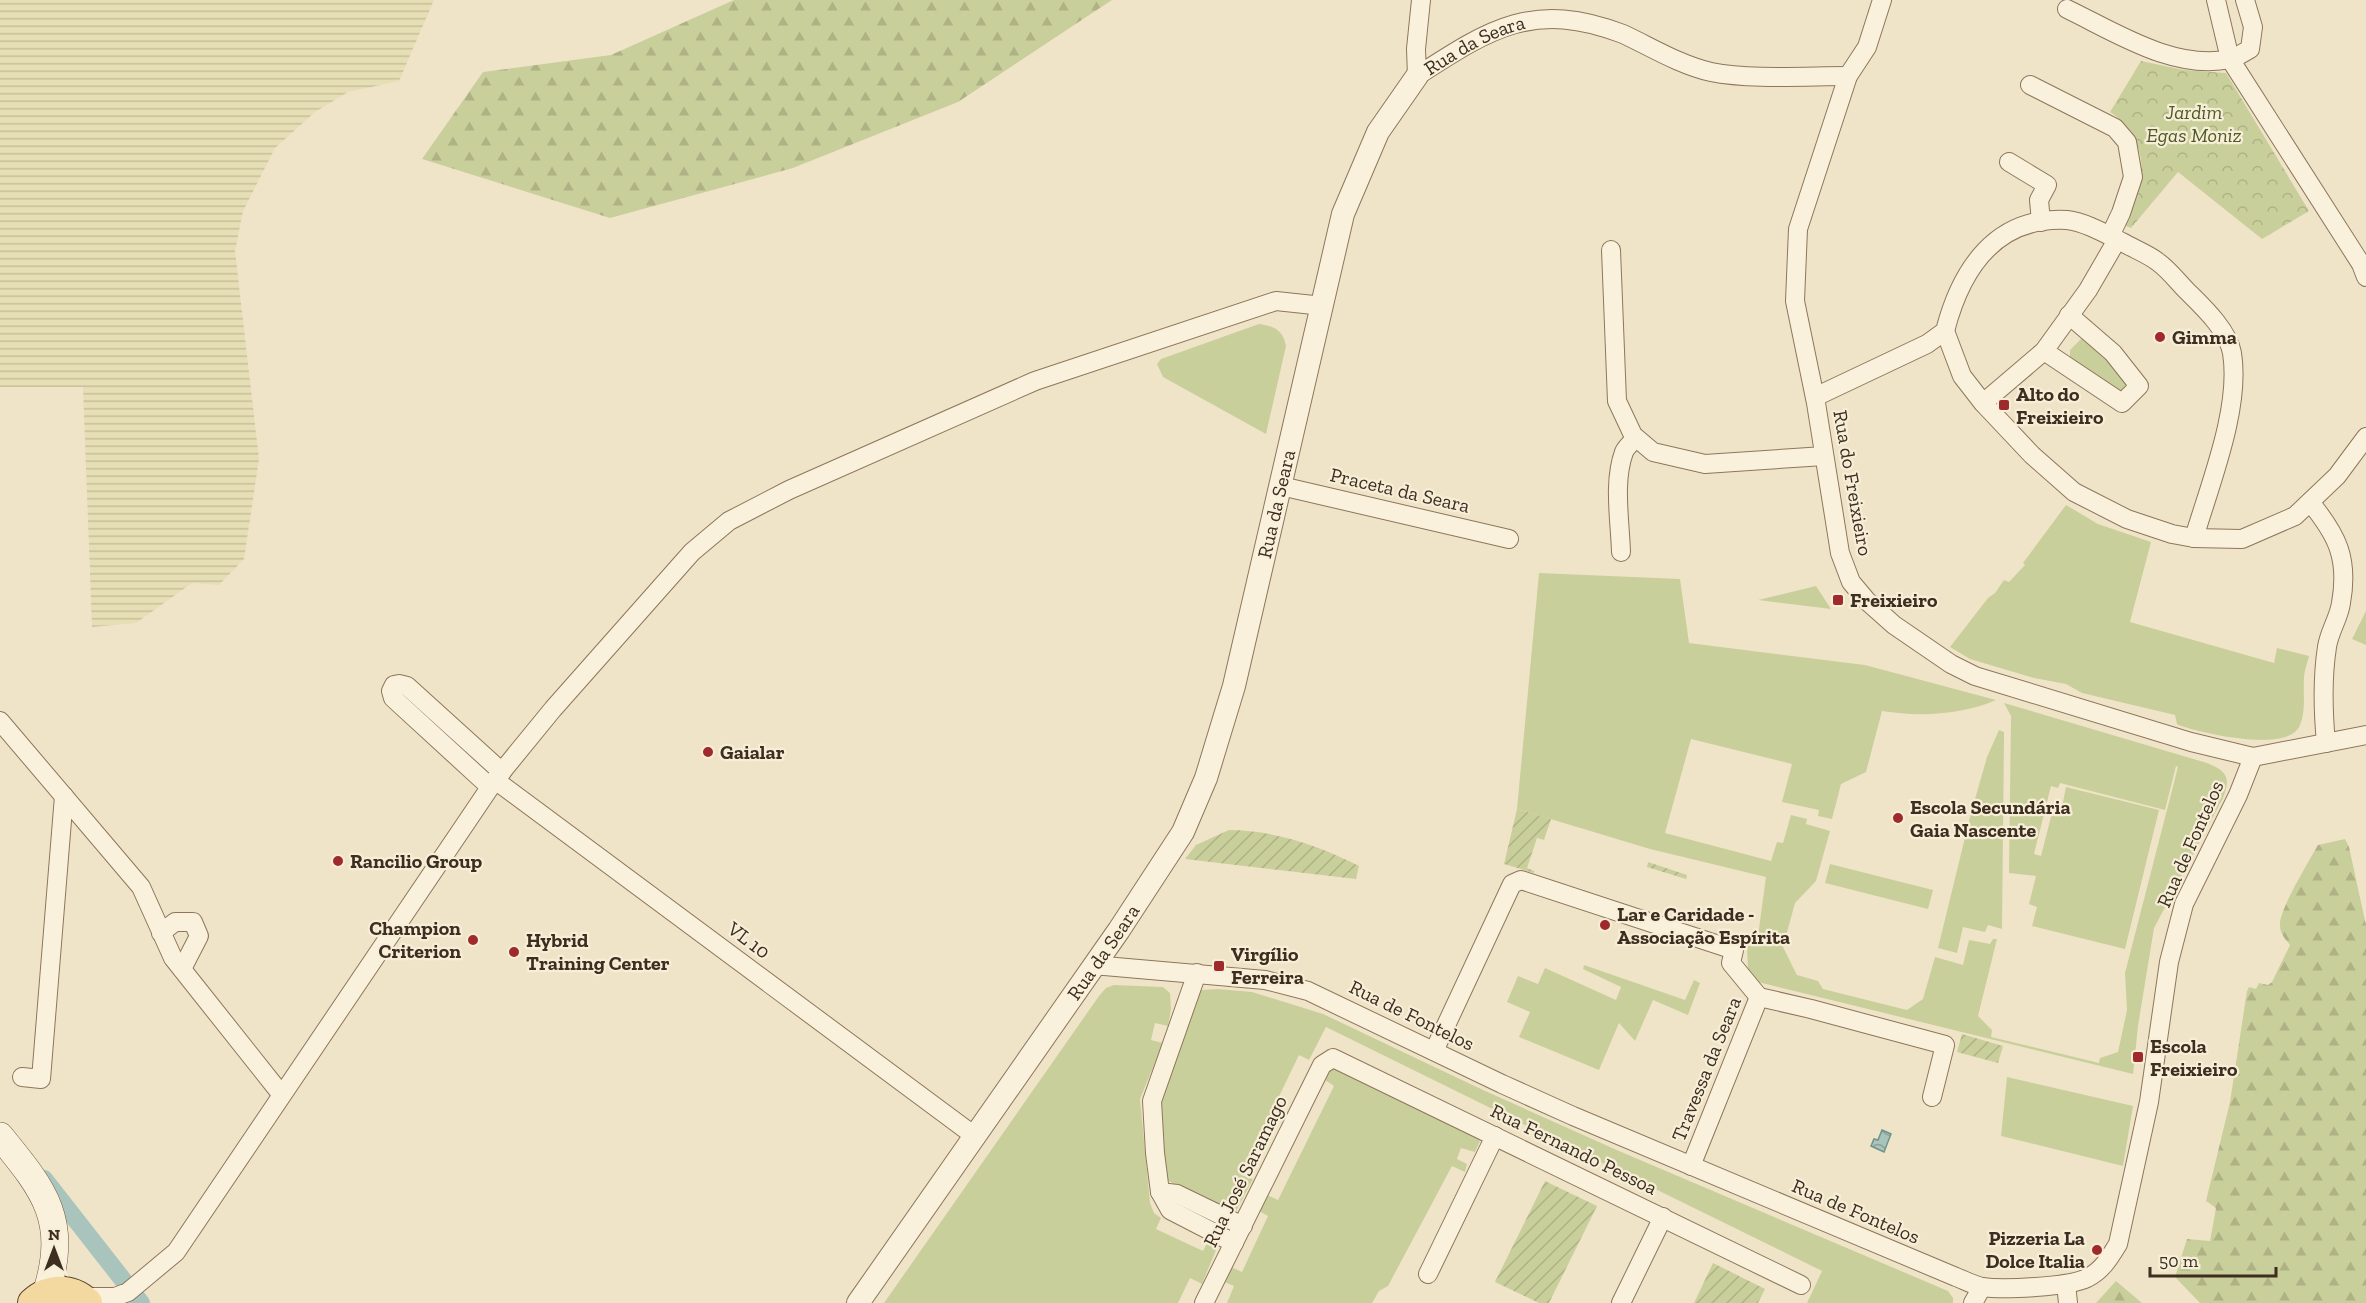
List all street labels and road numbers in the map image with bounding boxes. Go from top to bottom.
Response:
street label: Rua da Seara [1419,10,1528,80]
street label: Rua do Freixieiro [1828,408,1878,558]
street label: Rua da Seara [1252,447,1300,561]
street label: Praceta da Seara [1328,462,1473,518]
street label: Rua de Fontelos [2151,777,2229,911]
street label: Rua da Seara [1062,900,1145,1005]
street label: VL 10 [722,916,775,964]
street label: Rua de Fontelos [1345,974,1479,1056]
street label: Travessa da Seara [1666,993,1746,1145]
street label: Rua José Saramago [1198,1091,1292,1251]
street label: Rua Fernando Pessoa [1487,1098,1662,1200]
street label: Rua de Fontelos [1789,1173,1923,1249]

